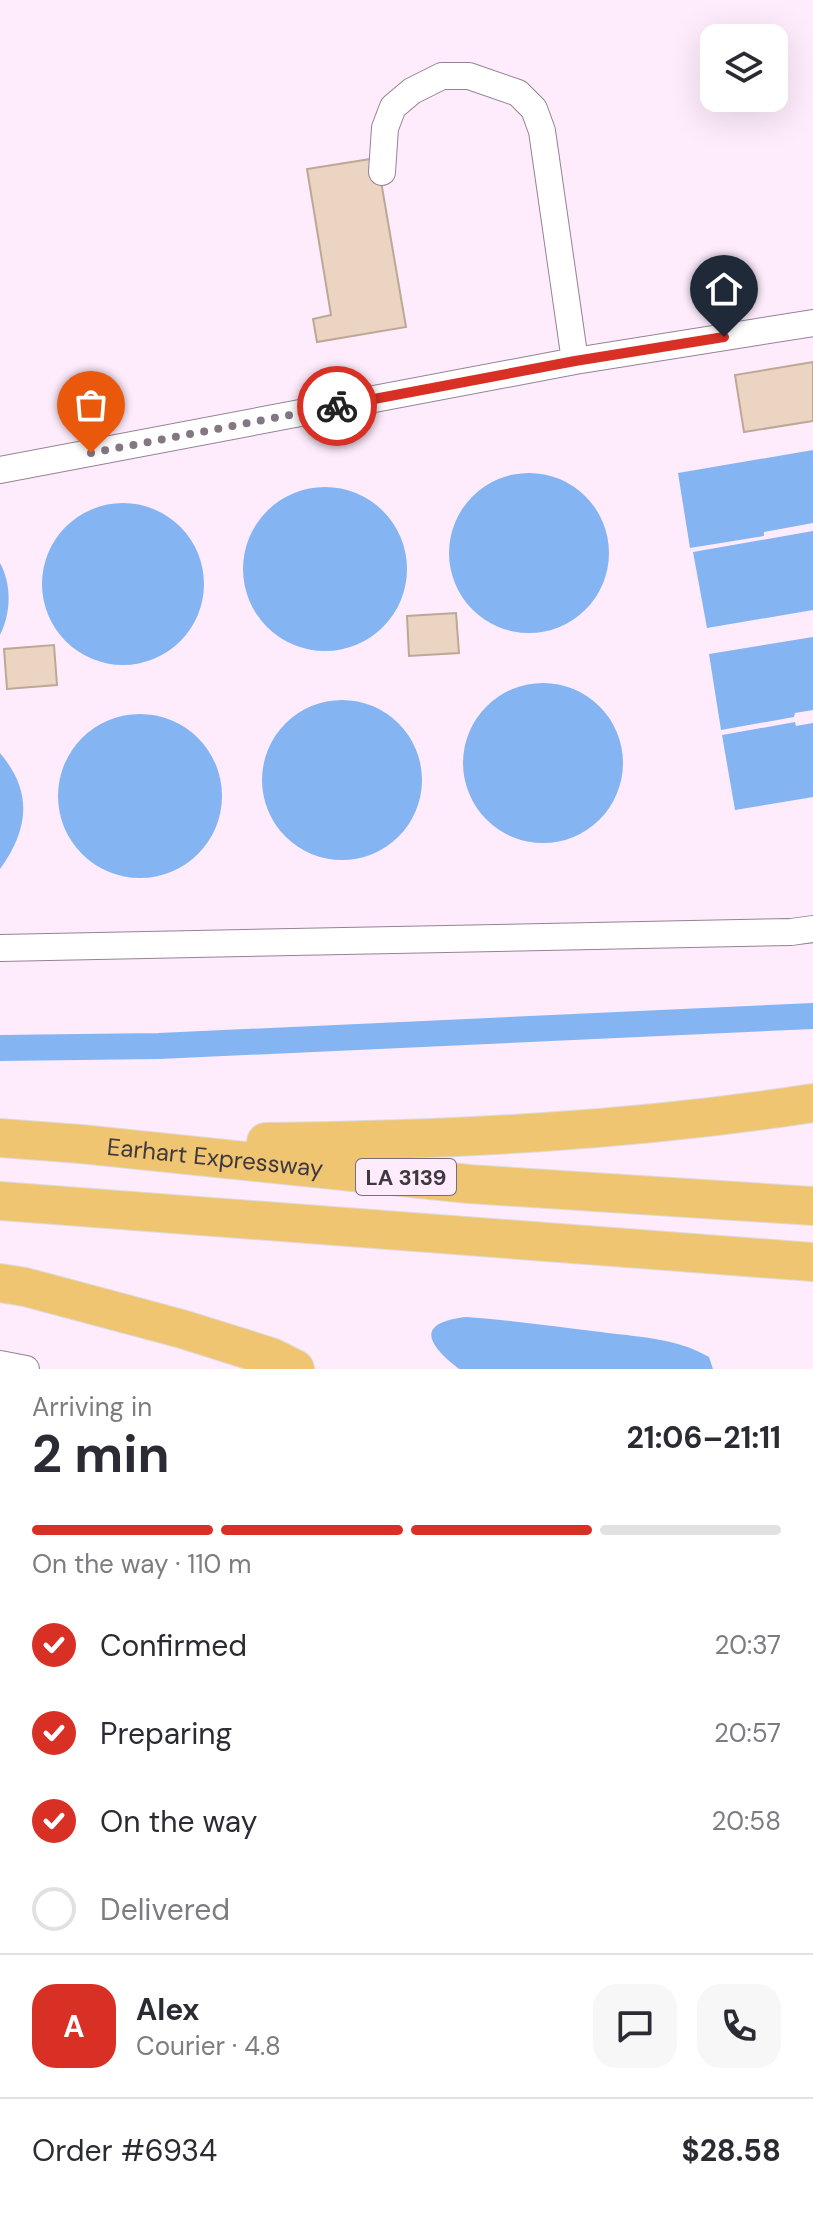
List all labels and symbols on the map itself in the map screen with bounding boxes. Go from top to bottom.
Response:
pin [690,255,758,337]
courier [297,366,377,446]
pin [57,371,125,453]
street label: Earhart Expressway [105,1131,325,1184]
road number: LA 3139 [356,1159,456,1195]

